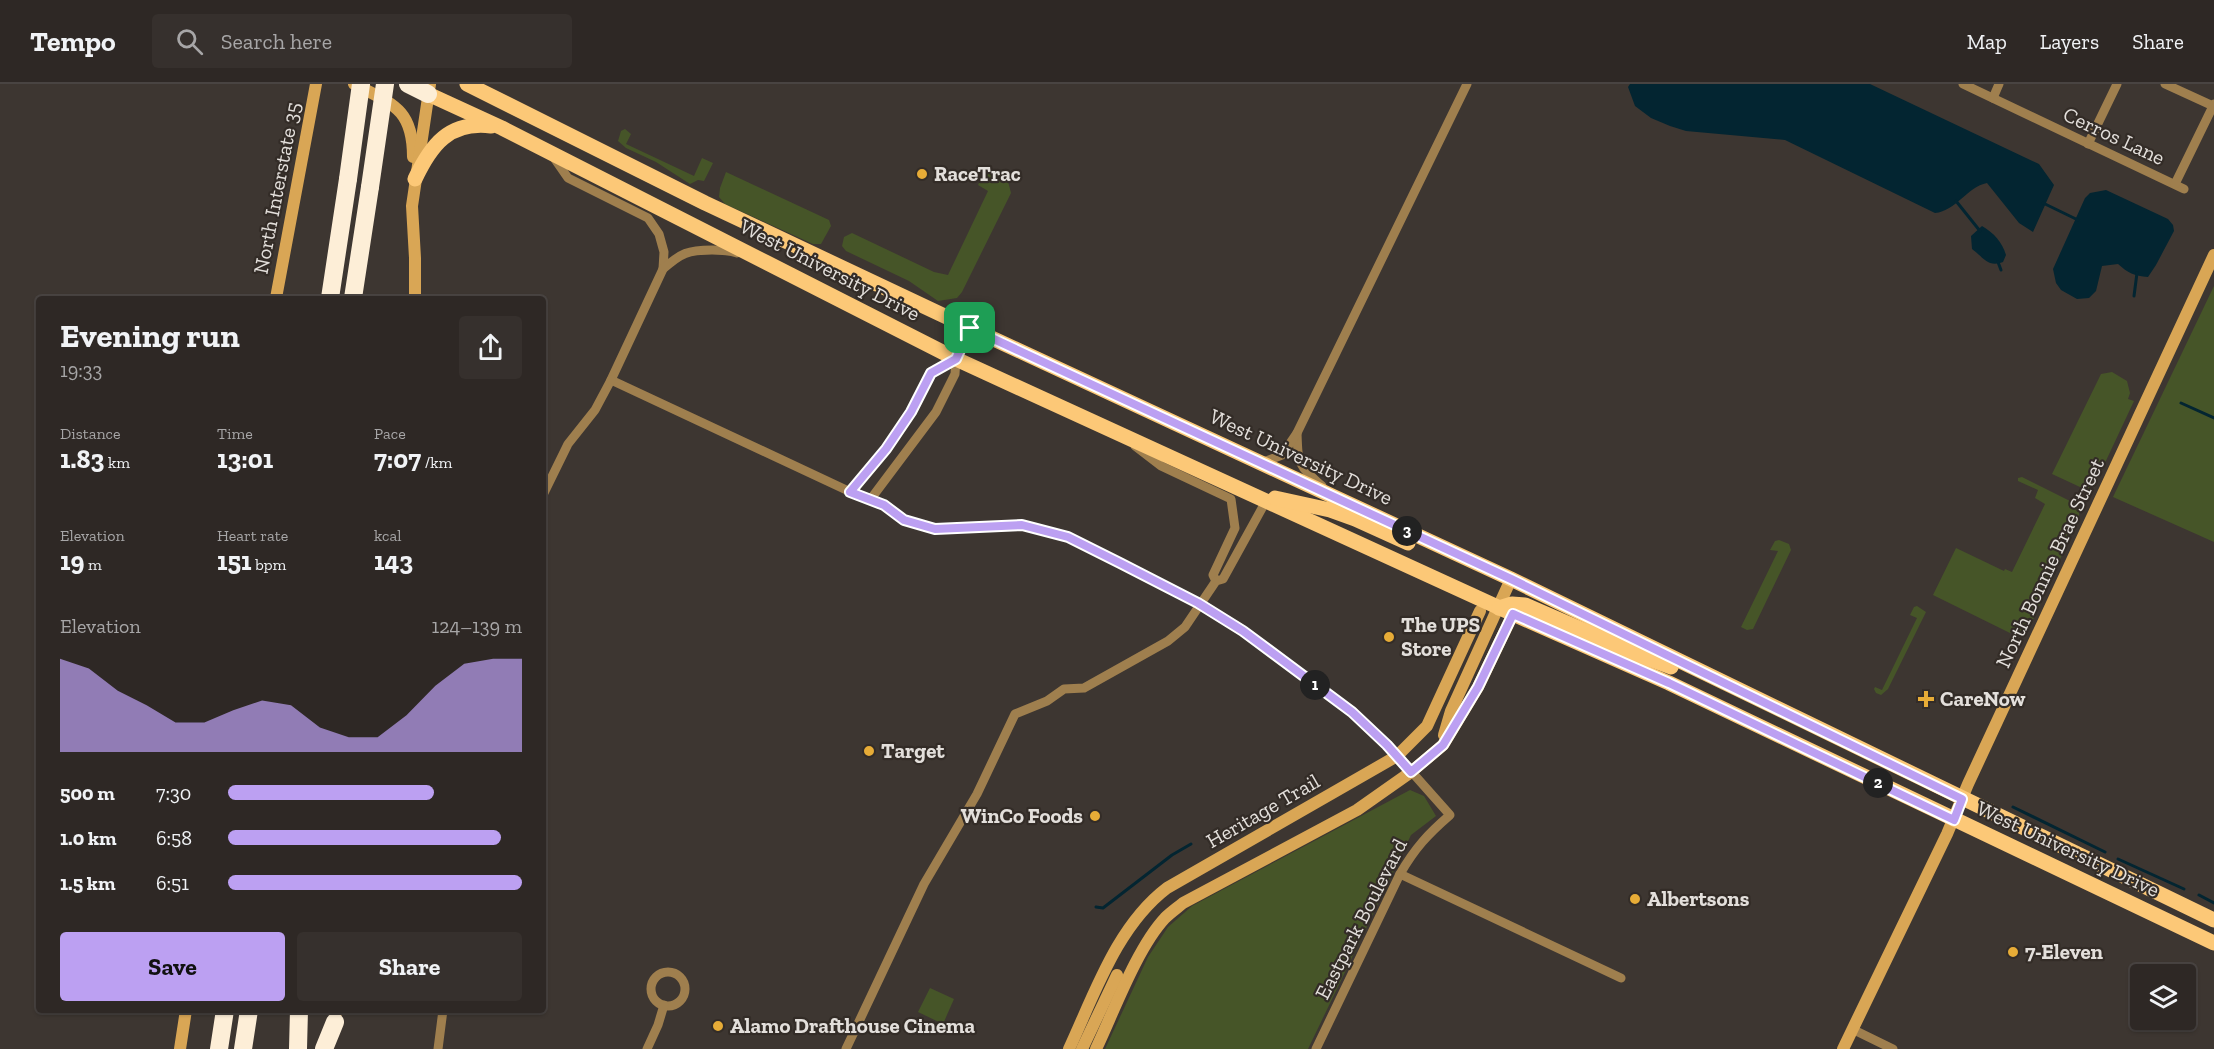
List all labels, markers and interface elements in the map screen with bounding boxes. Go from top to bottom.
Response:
search box [152,14,572,68]
text: Tempo [30,25,116,58]
icon: search [173,25,206,58]
text: Search here [221,28,332,55]
text: Map [1967,29,2007,54]
text: Layers [2040,29,2099,54]
text: Share [2132,29,2184,54]
street label: North Interstate 35 [248,100,305,276]
street label: Cerros Lane [2059,101,2169,170]
place label: RaceTrac [934,161,1021,186]
marker: RaceTrac [915,167,929,181]
street label: West University Drive [736,213,925,326]
pin [944,302,995,353]
icon: arrive [953,311,986,344]
text: Evening run [60,316,240,355]
button: share [459,316,522,379]
text: 19:33 [60,358,102,382]
street label: West University Drive [1206,403,1397,510]
text: Distance [60,424,121,443]
text: Time [217,424,253,443]
text: Pace [374,424,406,443]
text: 1.83 [60,443,104,475]
text: 13:01 [217,443,273,475]
text: 7:07 [374,443,421,475]
text: km [104,453,130,472]
text: /km [421,453,452,472]
street label: North Bonnie Brae Street [1990,454,2109,672]
pin: 3 [1392,516,1422,546]
text: 3 [1403,521,1411,540]
text: Elevation [60,526,125,545]
text: Heart rate [217,526,288,545]
text: kcal [374,526,401,545]
text: 19 [60,545,84,577]
text: 151 [217,545,252,577]
text: 143 [374,545,413,577]
text: m [84,555,102,574]
text: bpm [252,555,286,574]
place label: The UPS Store [1401,612,1481,661]
text: Elevation [60,614,141,638]
text: 124–139 m [431,614,522,638]
marker: The UPS Store [1382,630,1396,644]
pin: 1 [1300,670,1330,700]
text: 1 [1312,675,1318,694]
place label: CareNow [1940,686,2025,711]
marker: CareNow [1917,690,1935,708]
place label: Target [881,738,945,763]
marker: Target [862,744,876,758]
street label: Heritage Trail [1202,768,1324,853]
pin: 2 [1863,768,1893,798]
text: 2 [1874,773,1882,792]
text: 500 m [60,781,115,805]
text: 7:30 [156,781,191,805]
street label: West University Drive [1973,795,2164,902]
place label: WinCo Foods [961,803,1083,828]
marker: WinCo Foods [1088,809,1102,823]
text: 1.0 km [60,826,116,850]
text: 6:58 [156,826,192,850]
street label: Eastpark Boulevard [1309,834,1412,1003]
text: 1.5 km [60,871,115,895]
text: 6:51 [156,871,189,895]
place label: Albertsons [1647,886,1750,911]
marker: Albertsons [1628,892,1642,906]
button: Save [60,932,285,1001]
button: Share [297,932,522,1001]
place label: 7-Eleven [2025,939,2104,964]
marker: 7-Eleven [2006,945,2020,959]
map controls [2130,964,2196,1030]
button: layers [2130,964,2196,1030]
place label: Alamo Drafthouse Cinema [730,1013,975,1038]
marker: Alamo Drafthouse Cinema [711,1019,725,1033]

